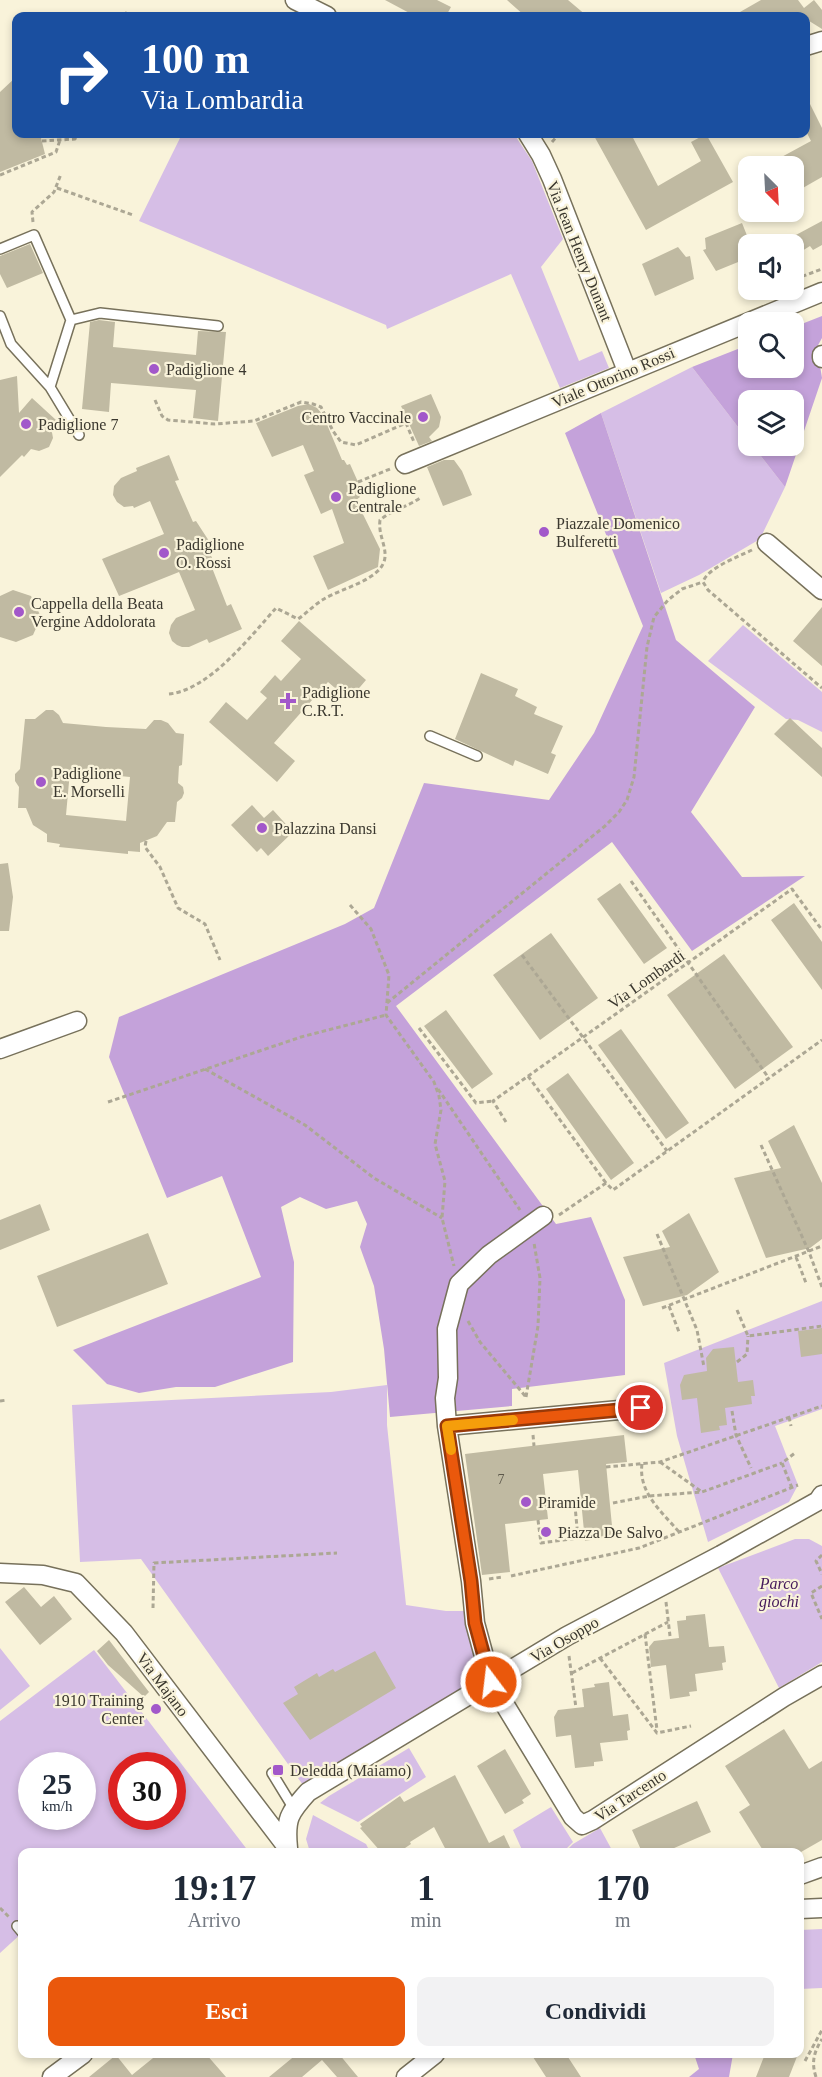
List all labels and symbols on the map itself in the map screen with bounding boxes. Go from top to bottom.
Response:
north arrow [738,156,804,222]
street label: Via Jean Henry Dunant [543,179,616,325]
street label: Viale Ottorino Rossi [549,344,678,411]
place label: Padiglione 4 [166,361,246,379]
marker: Padiglione 4 [147,362,161,376]
place label: Centro Vaccinale [302,409,411,426]
marker: Centro Vaccinale [416,410,430,424]
place label: Padiglione 7 [38,416,118,434]
marker: Padiglione 7 [19,417,33,431]
place label: Padiglione Centrale [348,480,416,515]
marker: Padiglione Centrale [329,490,343,504]
place label: Piazzale Domenico Bulferetti [556,515,680,550]
marker: Piazzale Domenico Bulferetti [537,525,551,539]
place label: Padiglione O. Rossi [176,536,244,571]
marker: Padiglione O. Rossi [157,546,171,560]
place label: Cappella della Beata Vergine Addolorata [31,595,163,631]
marker: Cappella della Beata Vergine Addolorata [12,605,26,619]
place label: Padiglione C.R.T. [302,684,370,719]
marker: Padiglione C.R.T. [279,692,297,710]
place label: Padiglione E. Morselli [53,765,126,800]
marker: Padiglione E. Morselli [34,775,48,789]
place label: Palazzina Dansi [274,820,377,837]
marker: Palazzina Dansi [255,821,269,835]
street label: Via Lombardi [605,947,688,1012]
pin [615,1382,666,1433]
house number: 7 [498,1472,505,1487]
place label: Piramide [538,1494,596,1511]
marker: Piramide [519,1495,533,1509]
place label: Piazza De Salvo [558,1524,663,1541]
marker: Piazza De Salvo [539,1525,553,1539]
park label: Parco giochi [759,1575,799,1611]
street label: Via Osoppo [527,1613,602,1667]
street label: Via Majano [132,1649,192,1720]
position arrow [459,1650,523,1714]
place label: 1910 Training Center [54,1692,145,1727]
marker: 1910 Training Center [149,1702,163,1716]
speed limit sign: 30 [108,1752,186,1830]
place label: Deledda (Maiamo) [290,1762,411,1780]
marker: Deledda (Maiamo) [271,1763,285,1777]
street label: Via Tarcento [591,1766,669,1825]

